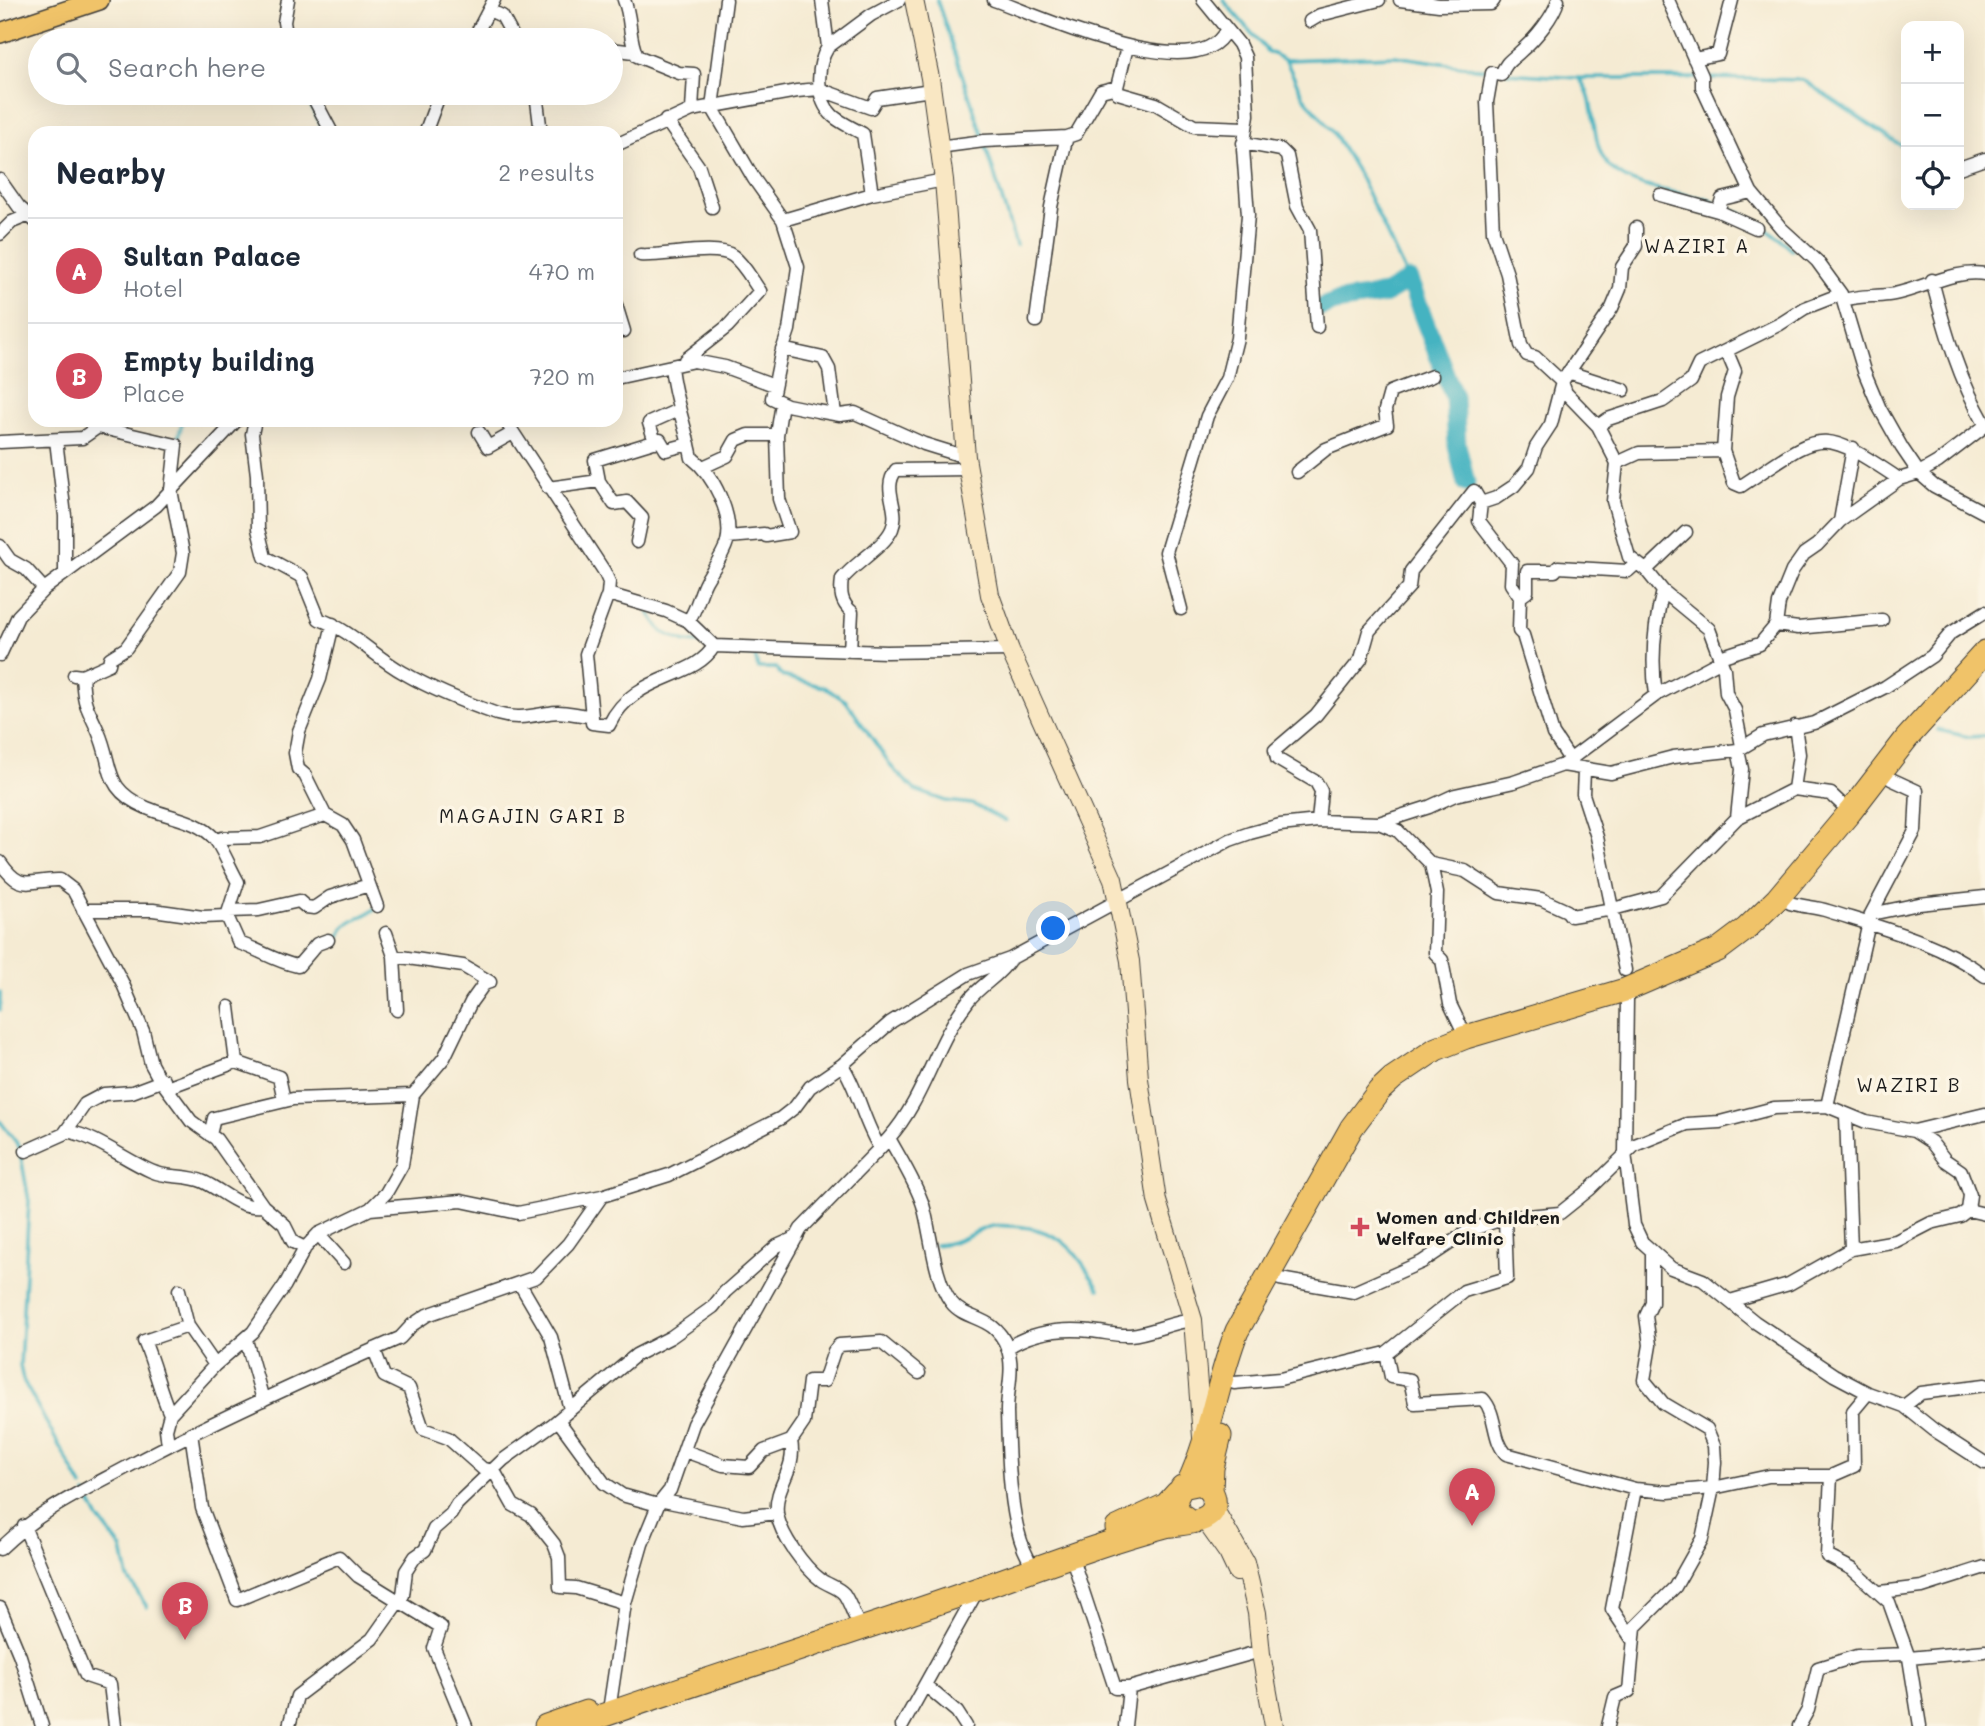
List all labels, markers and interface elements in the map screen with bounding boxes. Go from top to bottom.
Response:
map controls [1901,21,1964,210]
button: + [1901,21,1964,84]
search box [28,28,623,105]
icon: search [52,48,90,86]
text: Search here [108,50,266,84]
button: − [1901,84,1964,147]
button: locate [1901,147,1964,210]
text: Nearby [56,152,166,192]
text: 2 results [498,157,595,187]
district label: WAZIRI A [1644,233,1750,258]
text: Sultan Palace [123,239,301,273]
text: A [71,256,87,286]
text: 470 m [529,256,595,286]
text: Hotel [123,273,183,303]
text: Empty building [123,344,315,378]
text: B [71,361,87,391]
text: 720 m [530,361,595,391]
text: Place [123,378,185,408]
district label: MAGAJIN GARI B [439,803,627,828]
your location [1036,911,1070,945]
district label: WAZIRI B [1856,1072,1962,1097]
place label: Women and Children Welfare Clinic [1376,1205,1560,1250]
marker: Women and Children Welfare Clinic [1350,1217,1370,1237]
pin: A [1449,1468,1495,1526]
pin: B [162,1582,208,1640]

